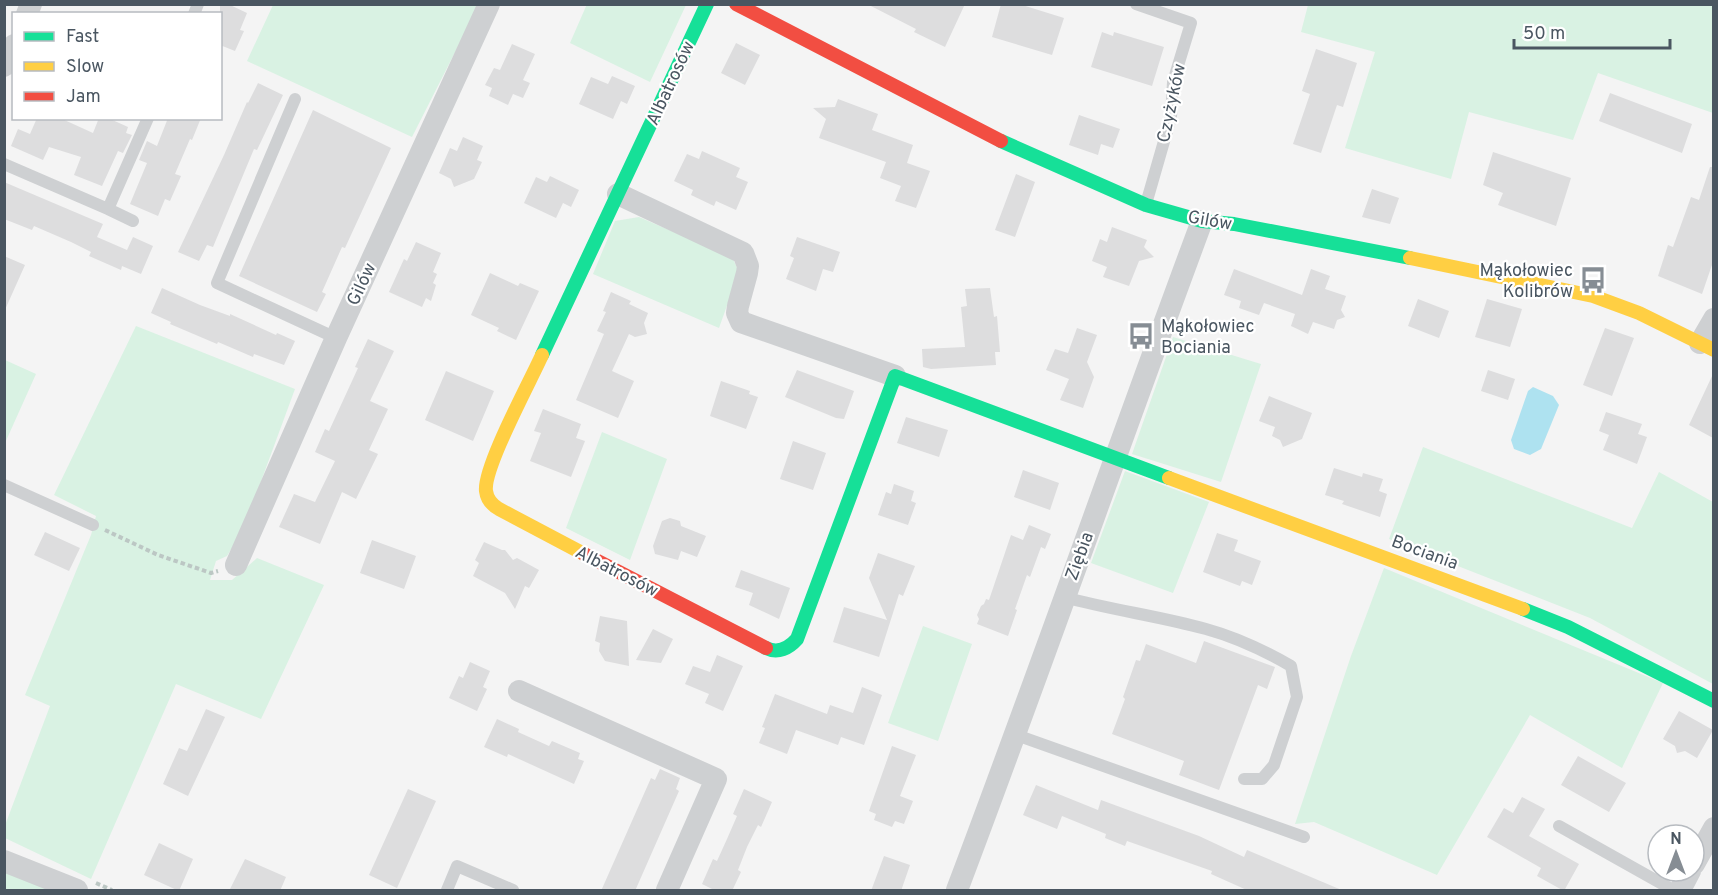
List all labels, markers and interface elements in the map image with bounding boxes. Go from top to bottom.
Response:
legend [12,12,222,120]
scale bar [1514,12,1670,50]
text: 50 m [1523,23,1565,46]
text: Fast [66,26,99,49]
street label: Albatrosów [642,38,701,129]
text: Slow [66,56,104,79]
street label: Czyżyków [1153,61,1192,145]
text: Jam [66,86,101,109]
street label: Gilów [1186,206,1234,237]
street label: Gilów [343,259,382,310]
place label: Mąkołowiec Kolibrów [1479,260,1573,304]
bus stop icon: Mąkołowiec Kolibrów [1578,265,1608,295]
place label: Mąkołowiec Bociania [1161,316,1255,360]
bus stop icon: Mąkołowiec Bociania [1126,321,1156,351]
street label: Ziębia [1061,529,1100,584]
street label: Bociania [1388,531,1461,576]
street label: Albatrosów [571,542,662,603]
north arrow [1646,823,1706,883]
text: N [1670,830,1682,850]

